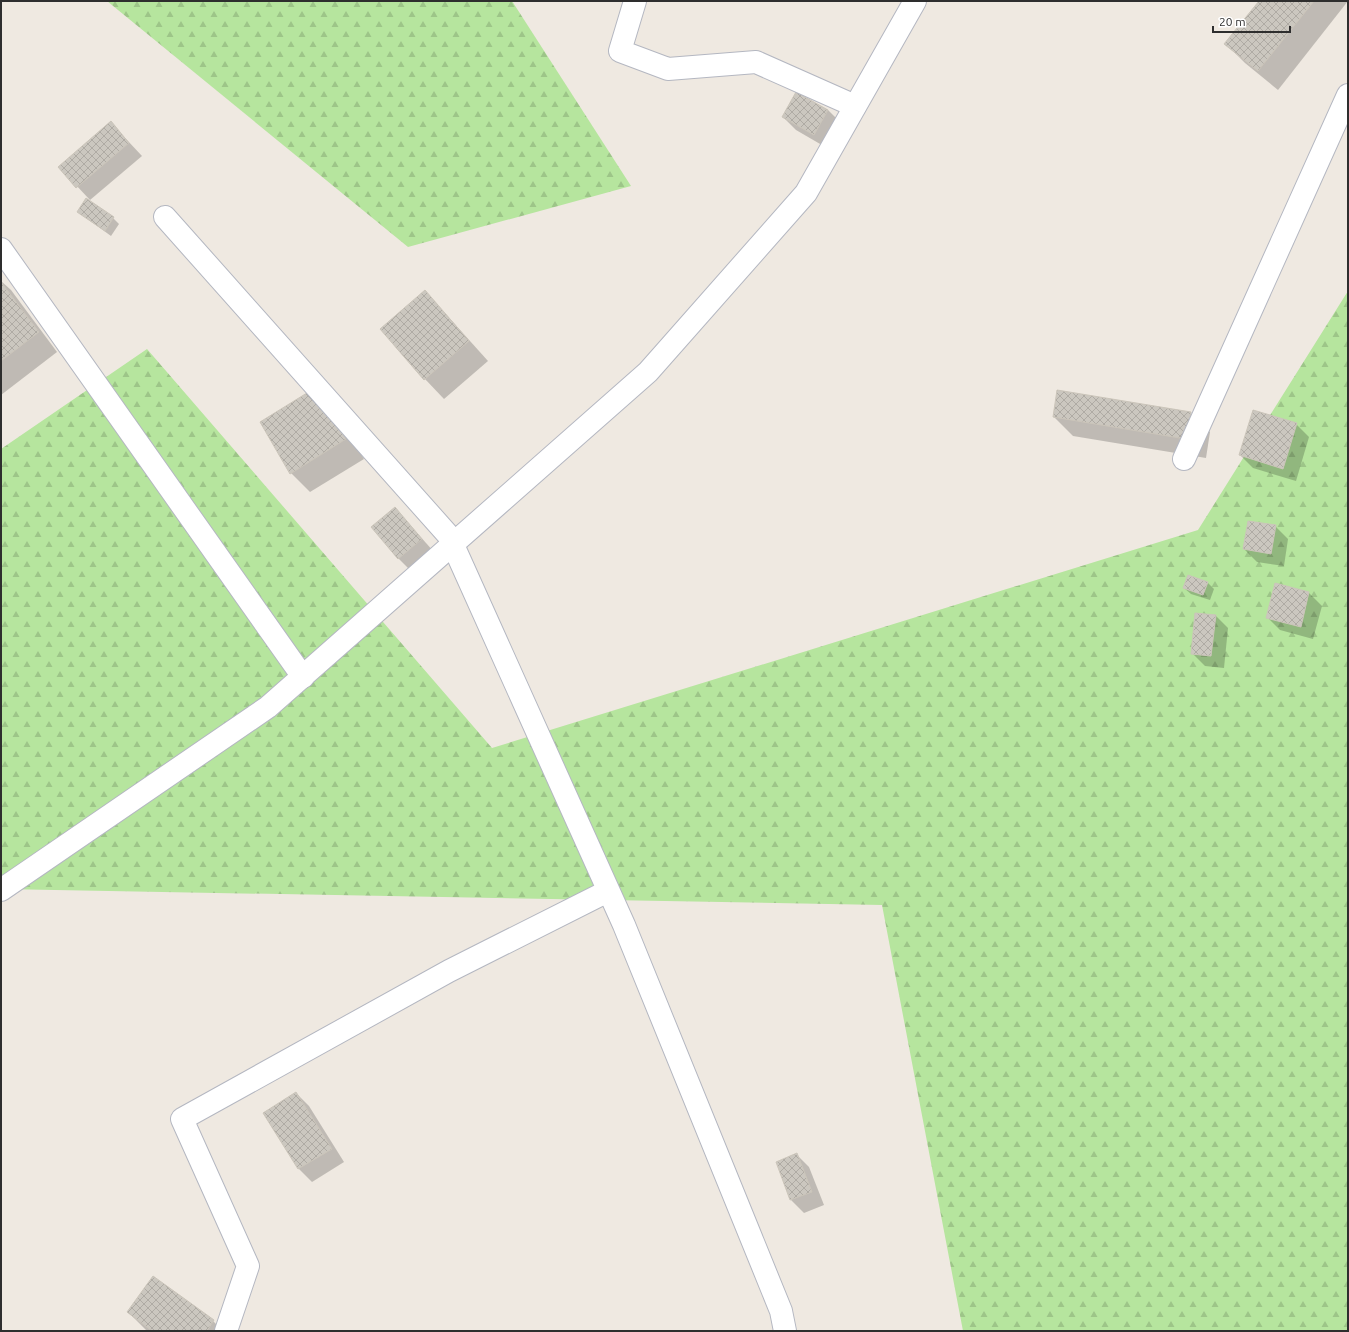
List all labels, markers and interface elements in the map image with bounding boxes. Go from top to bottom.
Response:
scale bar [1213,8,1290,34]
text: 20 m [1219,15,1246,28]

